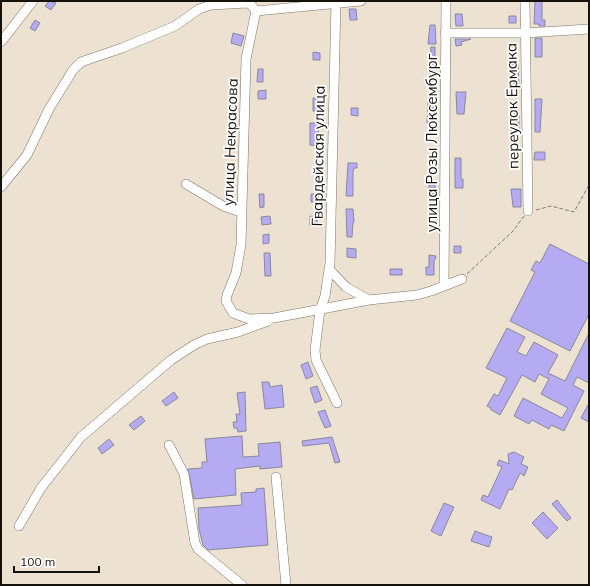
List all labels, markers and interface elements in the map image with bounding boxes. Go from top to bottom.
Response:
street label: переулок Ермака [501,43,523,169]
street label: улица Розы Люксембург [422,53,441,232]
street label: улица Некрасова [218,78,242,206]
street label: Гвардейская улица [307,85,329,227]
scale bar [14,548,99,574]
text: 100 m [20,554,55,569]

